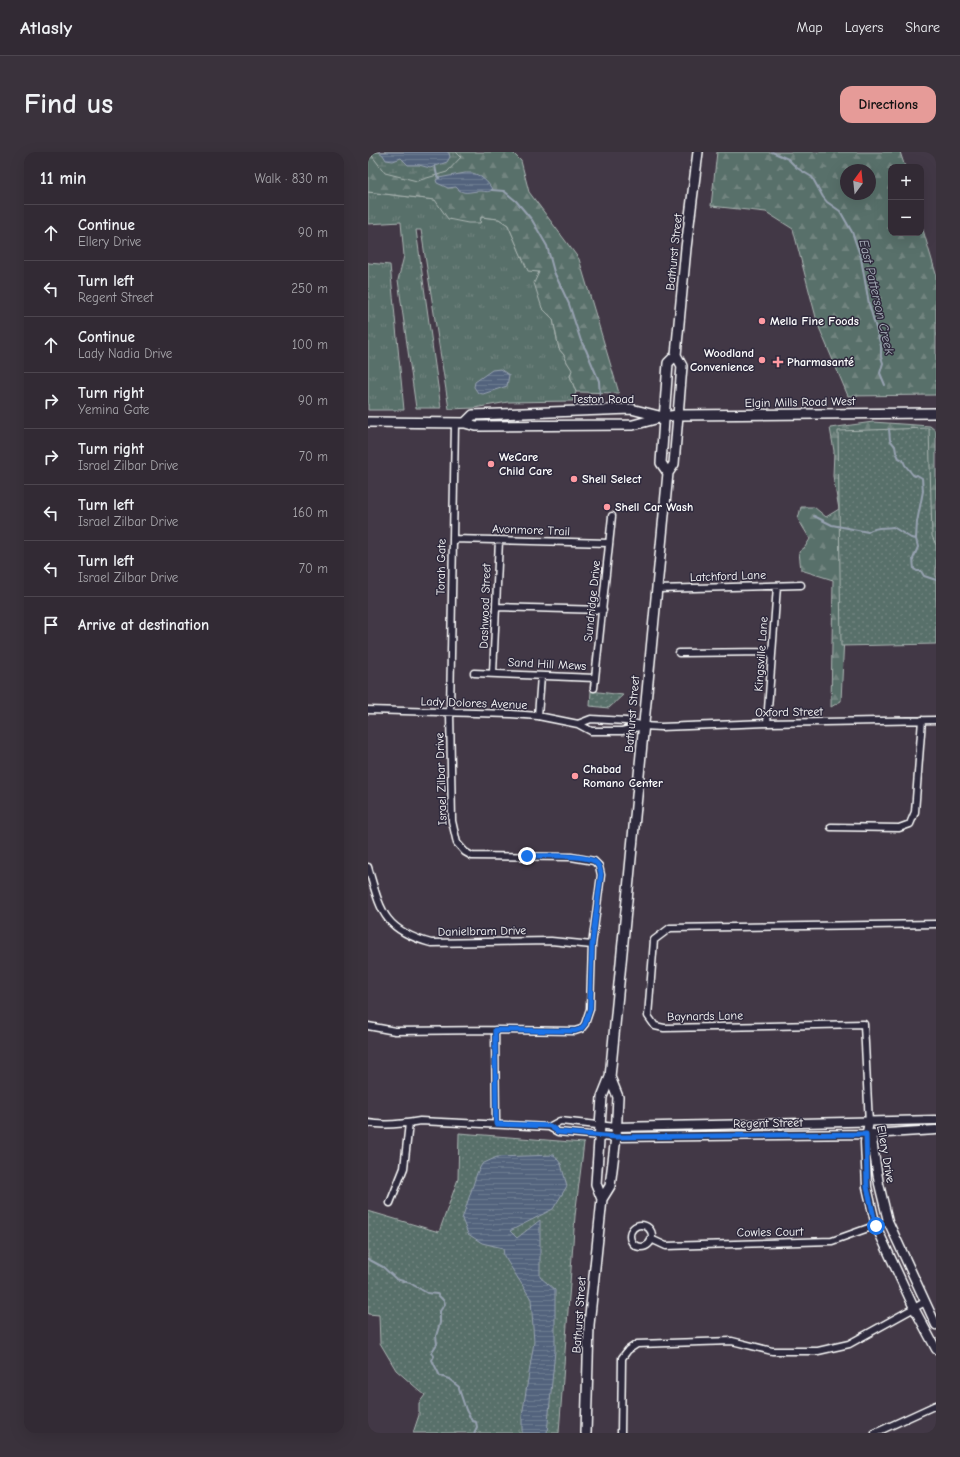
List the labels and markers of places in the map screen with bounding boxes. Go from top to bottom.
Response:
place label: Mella Fine Foods [770,314,859,328]
marker: Mella Fine Foods [757,316,767,326]
place label: Woodland Convenience [690,346,754,374]
marker: Woodland Convenience [757,355,767,365]
place label: Pharmasanté [787,355,854,369]
marker: Pharmasanté [772,356,784,368]
place label: WeCare Child Care [499,450,553,478]
marker: WeCare Child Care [486,459,496,469]
place label: Shell Select [582,472,643,486]
marker: Shell Select [569,474,579,484]
place label: Shell Car Wash [615,500,693,514]
marker: Shell Car Wash [602,502,612,512]
place label: Chabad Romano Center [583,762,663,790]
marker: Chabad Romano Center [570,771,580,781]

